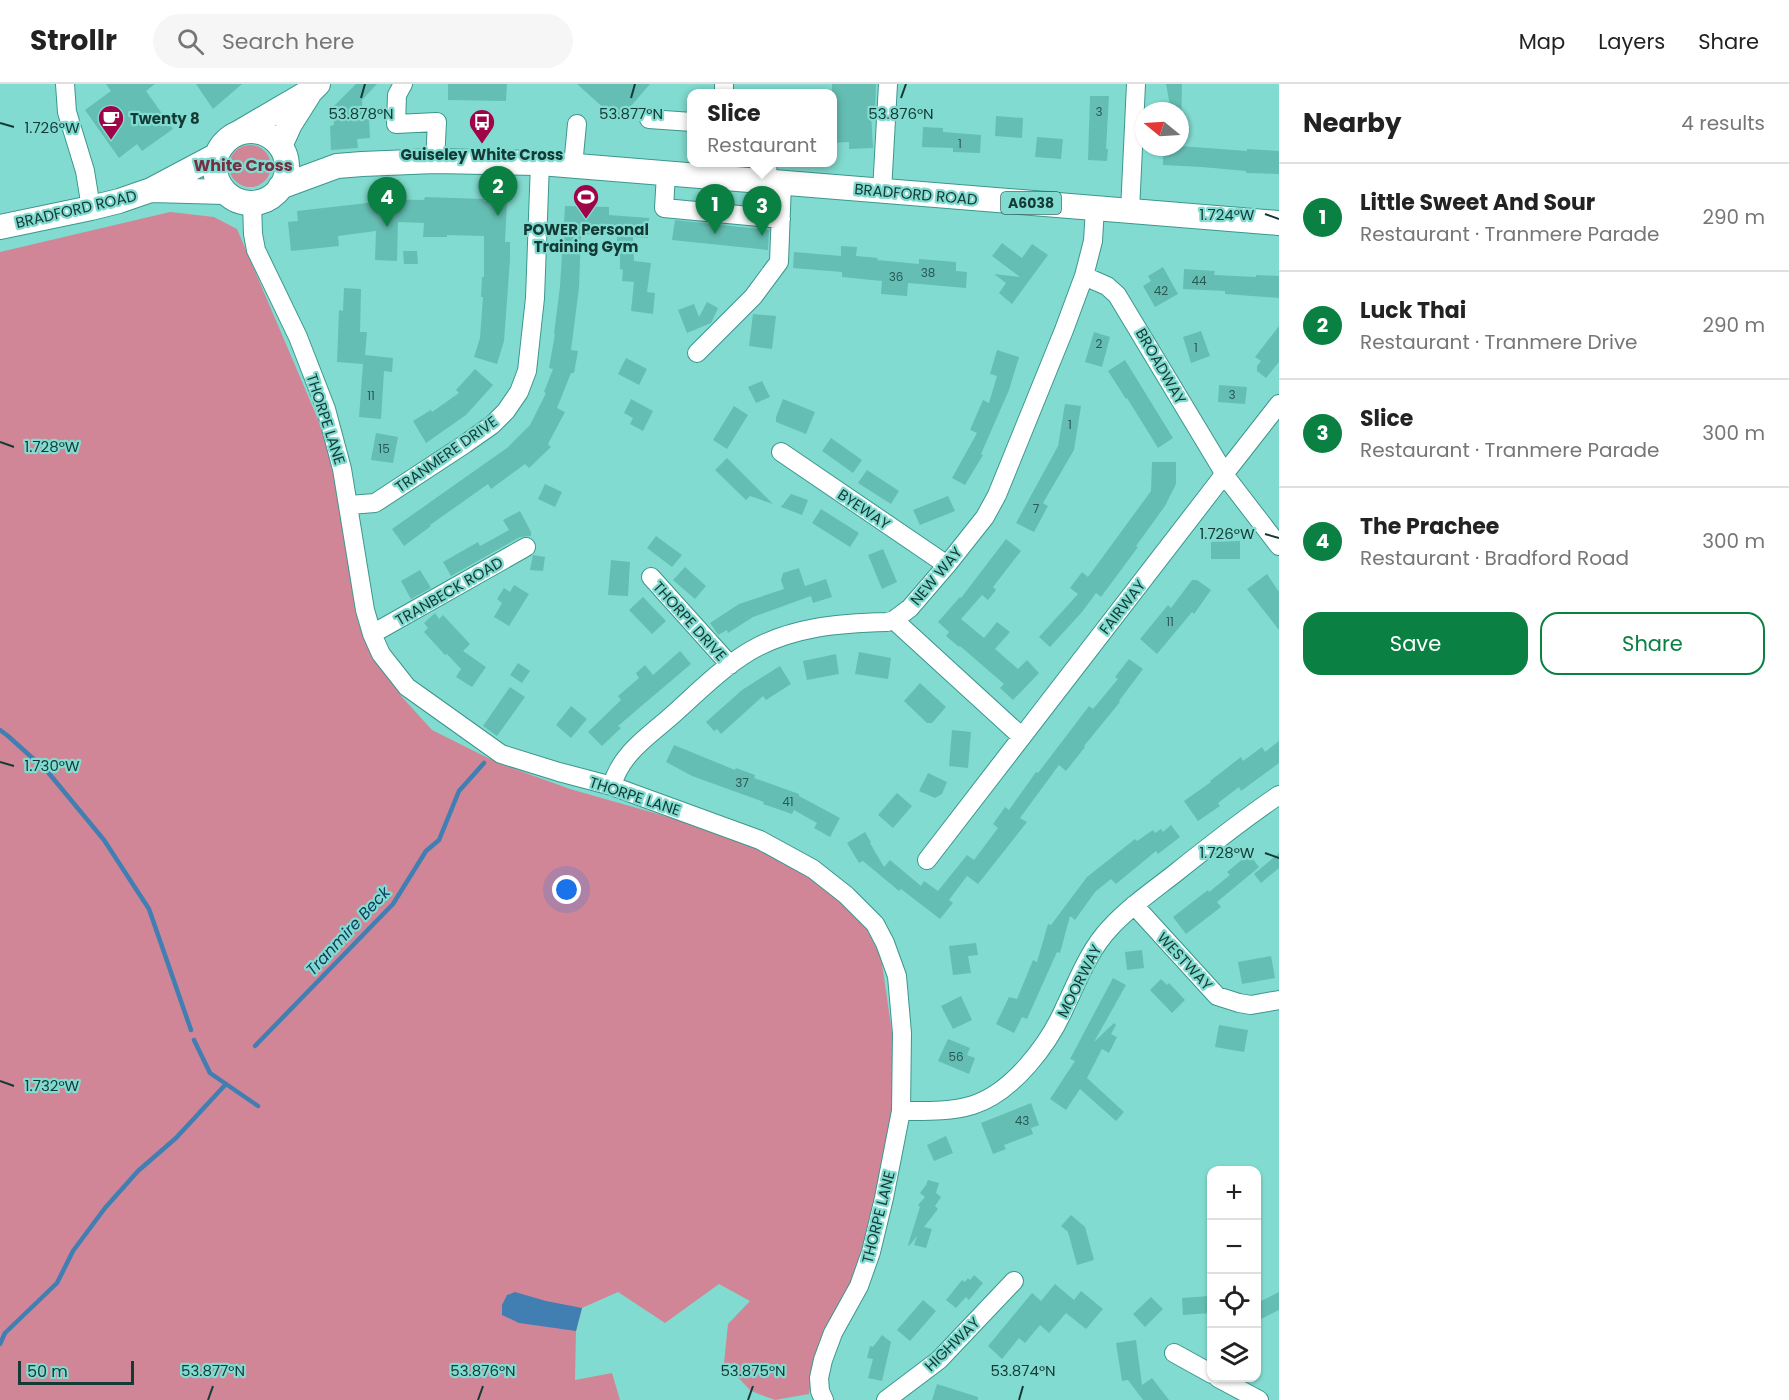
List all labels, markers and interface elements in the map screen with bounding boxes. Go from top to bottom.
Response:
search box [153,14,573,68]
text: Strollr [30,21,117,60]
icon: search [174,25,207,58]
text: Search here [222,26,354,57]
text: Map [1519,27,1565,56]
text: Layers [1598,27,1665,56]
text: Share [1698,27,1759,56]
popup [687,89,837,167]
text: Slice [707,98,761,129]
north arrow [1135,102,1189,156]
cafe icon: Twenty 8 [96,103,126,141]
text: 53.878°N [328,103,394,124]
text: 53.877°N [599,103,663,124]
text: 53.876°N [868,103,934,124]
house number: 3 [1095,103,1103,120]
text: Nearby [1303,105,1401,141]
bus stop icon: Guiseley White Cross [467,107,497,145]
place label: Twenty 8 [130,108,200,129]
text: 4 results [1681,109,1765,137]
text: 1.726°W [24,117,80,138]
text: Restaurant [707,131,817,159]
house number: 1 [958,135,962,152]
place label: Guiseley White Cross [401,144,563,165]
district label: White Cross [193,154,293,177]
pin: 2 [478,166,518,216]
pin: 4 [368,178,406,227]
street label: BRADFORD ROAD [853,178,979,210]
sports icon: POWER Personal Training Gym [571,182,601,220]
pin: 1 [696,184,734,234]
street label: BRADFORD ROAD [13,185,139,233]
pin: 3 [742,186,782,236]
text: Little Sweet And Sour [1360,187,1595,218]
road number: A6038 [1001,192,1061,214]
text: 1 [1319,203,1326,231]
text: 290 m [1702,203,1765,231]
text: 1.724°W [1200,204,1255,225]
place label: POWER Personal Training Gym [523,219,649,257]
text: Restaurant · Tranmere Parade [1360,220,1659,248]
house number: 38 [921,264,935,281]
house number: 36 [889,268,903,285]
house number: 44 [1191,272,1207,289]
house number: 42 [1154,282,1168,299]
text: Luck Thai [1360,295,1466,326]
text: 2 [1317,311,1328,339]
text: 290 m [1702,311,1765,339]
street label: BROADWAY [1131,324,1191,408]
text: Restaurant · Tranmere Drive [1360,328,1638,356]
house number: 2 [1096,335,1103,352]
house number: 1 [1194,339,1198,356]
street label: THORPE LANE [301,371,351,467]
house number: 3 [1228,386,1236,403]
house number: 11 [367,387,375,404]
text: Slice [1360,403,1413,434]
street label: TRANMERE DRIVE [391,411,501,497]
house number: 1 [1068,416,1072,433]
text: 3 [1316,419,1329,447]
text: 300 m [1702,419,1765,447]
text: 1.728°W [24,436,80,457]
text: Restaurant · Tranmere Parade [1360,436,1659,464]
house number: 15 [378,440,390,457]
street label: BYEWAY [834,484,895,534]
house number: 7 [1033,500,1040,517]
text: The Prachee [1360,511,1499,542]
text: 1.726°W [1199,523,1255,544]
text: 4 [1316,527,1329,555]
text: 300 m [1702,527,1765,555]
street label: NEW WAY [905,542,967,610]
text: Restaurant · Bradford Road [1360,544,1629,572]
street label: TRANBECK ROAD [391,552,507,630]
street label: FAIRWAY [1094,575,1150,639]
street label: THORPE DRIVE [648,576,732,666]
button: Save [1303,612,1528,675]
button: Share [1540,612,1765,675]
house number: 11 [1166,613,1174,630]
text: 1.730°W [24,755,80,776]
street label: THORPE LANE [587,771,683,821]
house number: 37 [735,774,749,791]
house number: 41 [782,793,794,810]
text: 1.728°W [1199,842,1255,863]
your location [552,875,581,904]
water label: Tranmire Beck [301,881,396,981]
street label: WESTWAY [1153,927,1218,995]
street label: MOORWAY [1052,941,1106,1021]
house number: 56 [948,1048,964,1065]
text: 1.732°W [25,1075,80,1096]
house number: 43 [1015,1112,1029,1129]
map controls [1207,1166,1261,1382]
button: + [1207,1166,1261,1220]
street label: THORPE LANE [856,1169,900,1265]
button: − [1207,1220,1261,1274]
button: locate [1207,1274,1261,1328]
street label: HIGHWAY [920,1312,985,1376]
button: layers [1207,1328,1261,1382]
scale bar [18,1358,134,1386]
text: 50 m [27,1360,68,1383]
text: 53.877°N [181,1360,245,1381]
text: 53.876°N [450,1360,516,1381]
text: 53.875°N [720,1360,786,1381]
text: 53.874°N [990,1360,1056,1381]

